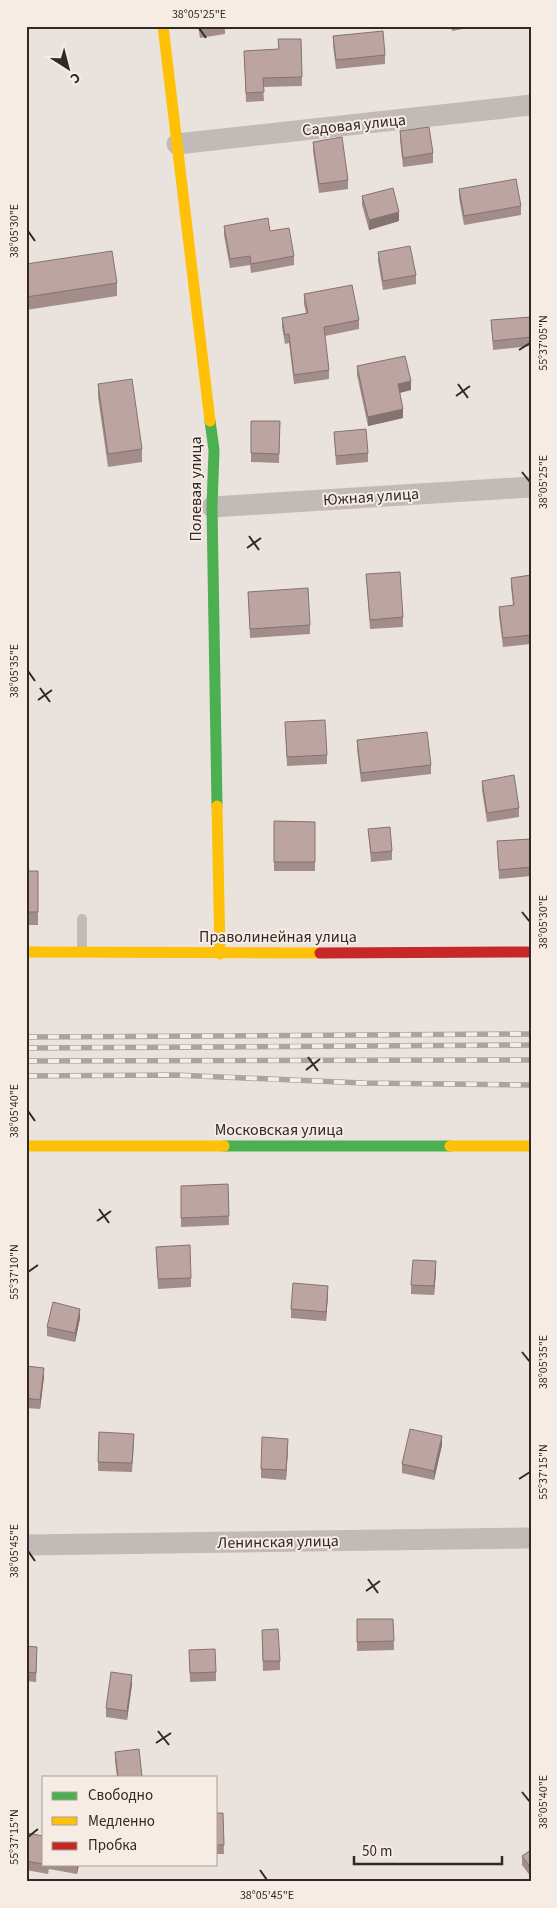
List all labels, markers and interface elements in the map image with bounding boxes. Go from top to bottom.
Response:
text: 38°05'25"E [172,6,226,23]
north arrow [42,42,92,92]
text: С [66,67,84,88]
street label: Садовая улица [301,109,407,141]
text: 38°05'30"E [6,204,23,258]
text: 55°37'05"N [535,315,552,371]
street label: Полевая улица [185,437,207,542]
text: 38°05'25"E [535,455,552,509]
street label: Южная улица [322,483,420,511]
text: 38°05'35"E [6,644,23,698]
text: 38°05'30"E [535,895,552,949]
street label: Праволинейная улица [199,926,357,948]
text: 38°05'40"E [6,1084,23,1138]
street label: Московская улица [215,1119,343,1141]
text: 55°37'10"N [6,1244,23,1300]
text: 38°05'35"E [535,1335,552,1389]
text: 55°37'15"N [535,1444,552,1500]
text: 38°05'45"E [6,1524,23,1578]
street label: Ленинская улица [217,1530,339,1554]
text: 38°05'40"E [535,1775,552,1829]
legend [42,1776,218,1866]
text: Свободно [88,1785,153,1806]
text: 55°37'15"N [6,1809,23,1865]
text: Медленно [88,1811,155,1832]
scale bar [354,1833,502,1865]
text: Пробка [88,1835,137,1856]
text: 50 m [362,1841,392,1862]
text: 38°05'45"E [240,1887,294,1904]

